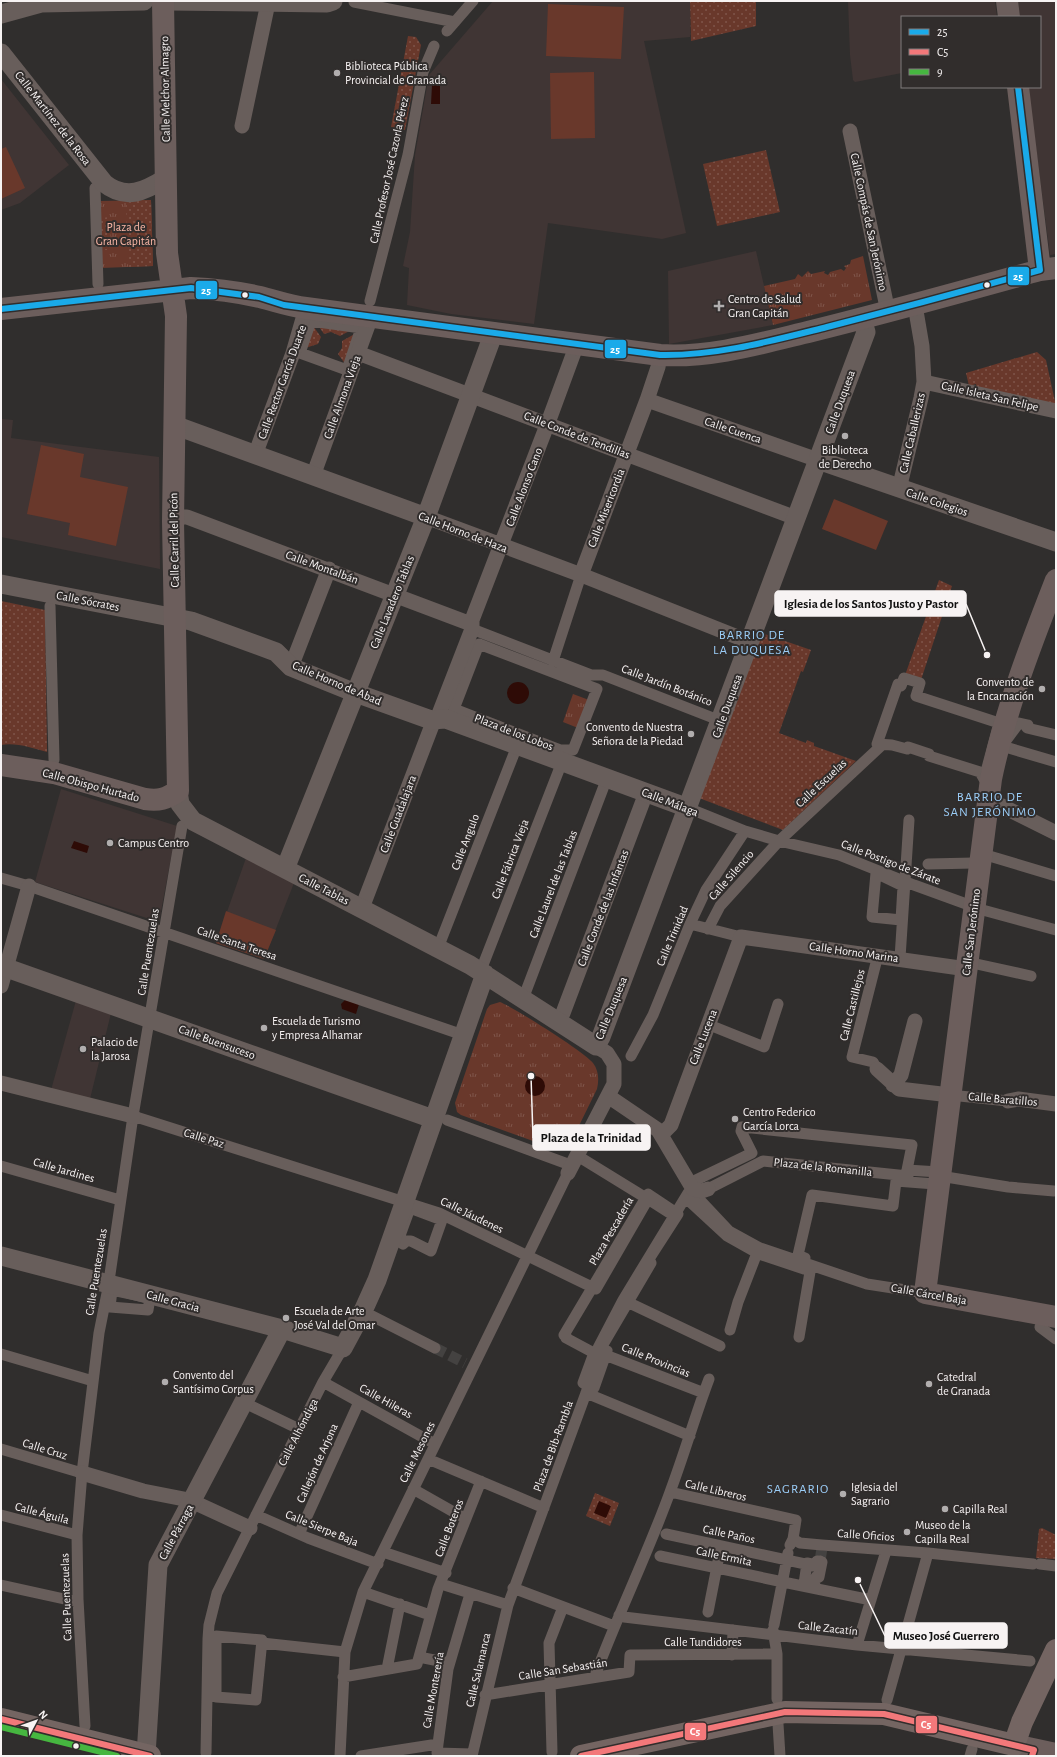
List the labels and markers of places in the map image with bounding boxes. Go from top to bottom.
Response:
place label: Biblioteca Pública Provincial de Granada [345,60,447,86]
marker: Biblioteca Pública Provincial de Granada [332,68,342,78]
unlabelled marker [982,280,992,290]
unlabelled marker [240,290,250,300]
place label: Centro de Salud Gran Capitán [728,293,801,319]
marker: Centro de Salud Gran Capitán [713,300,725,312]
marker: Biblioteca de Derecho [840,431,850,441]
place label: Biblioteca de Derecho [818,444,872,470]
callout: Iglesia de los Santos Justo y Pastor [775,591,966,616]
place label: Convento de la Encarnación [967,676,1034,702]
marker: Convento de la Encarnación [1037,684,1047,694]
place label: Convento de Nuestra Señora de la Piedad [586,721,683,747]
marker: Convento de Nuestra Señora de la Piedad [686,729,696,739]
place label: Campus Centro [118,837,189,849]
marker: Campus Centro [105,838,115,848]
place label: Escuela de Turismo y Empresa Alhamar [271,1015,362,1042]
marker: Escuela de Turismo y Empresa Alhamar [259,1023,269,1033]
place label: Palacio de la Jarosa [91,1036,138,1062]
marker: Palacio de la Jarosa [78,1044,88,1054]
place label: Centro Federico García Lorca [743,1106,816,1132]
marker: Centro Federico García Lorca [730,1114,740,1124]
callout: Plaza de la Trinidad [533,1125,650,1150]
place label: Escuela de Arte José Val del Omar [294,1305,375,1331]
marker: Escuela de Arte José Val del Omar [281,1313,291,1323]
place label: Convento del Santísimo Corpus [173,1369,254,1395]
place label: Catedral de Granada [937,1371,991,1397]
marker: Convento del Santísimo Corpus [160,1377,170,1387]
marker: Catedral de Granada [924,1379,934,1389]
place label: Iglesia del Sagrario [851,1481,898,1507]
marker: Iglesia del Sagrario [838,1489,848,1499]
place label: Capilla Real [953,1503,1008,1515]
marker: Capilla Real [940,1504,950,1514]
place label: Museo de la Capilla Real [915,1519,971,1545]
marker: Museo de la Capilla Real [902,1527,912,1537]
callout: Museo José Guerrero [885,1623,1007,1648]
unlabelled marker [71,1741,81,1751]

